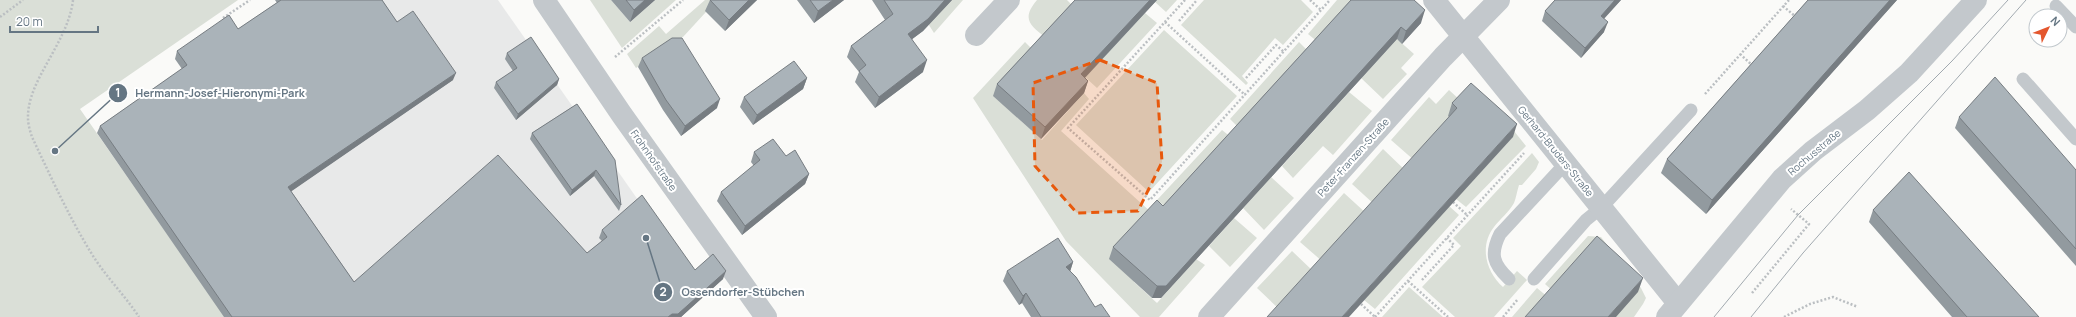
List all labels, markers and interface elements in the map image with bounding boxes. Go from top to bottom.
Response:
scale bar [10,8,98,34]
north arrow [2028,8,2068,48]
text: 20 m [16,13,43,30]
text: N [2047,13,2064,29]
callout: Hermann-Josef-Hieronymi-Park [108,81,313,104]
text: 1 [115,84,121,101]
text: Hermann-Josef-Hieronymi-Park [135,85,306,100]
street label: Gerhard-Bruders-Straße [1515,103,1597,199]
street label: Peter-Franzen-Straße [1314,115,1392,199]
street label: Rochusstraße [1785,126,1843,178]
street label: Frohnhofstraße [628,127,680,194]
callout: Ossendorfer-Stübchen [653,280,812,303]
text: 2 [659,283,667,300]
text: Ossendorfer-Stübchen [681,284,805,299]

